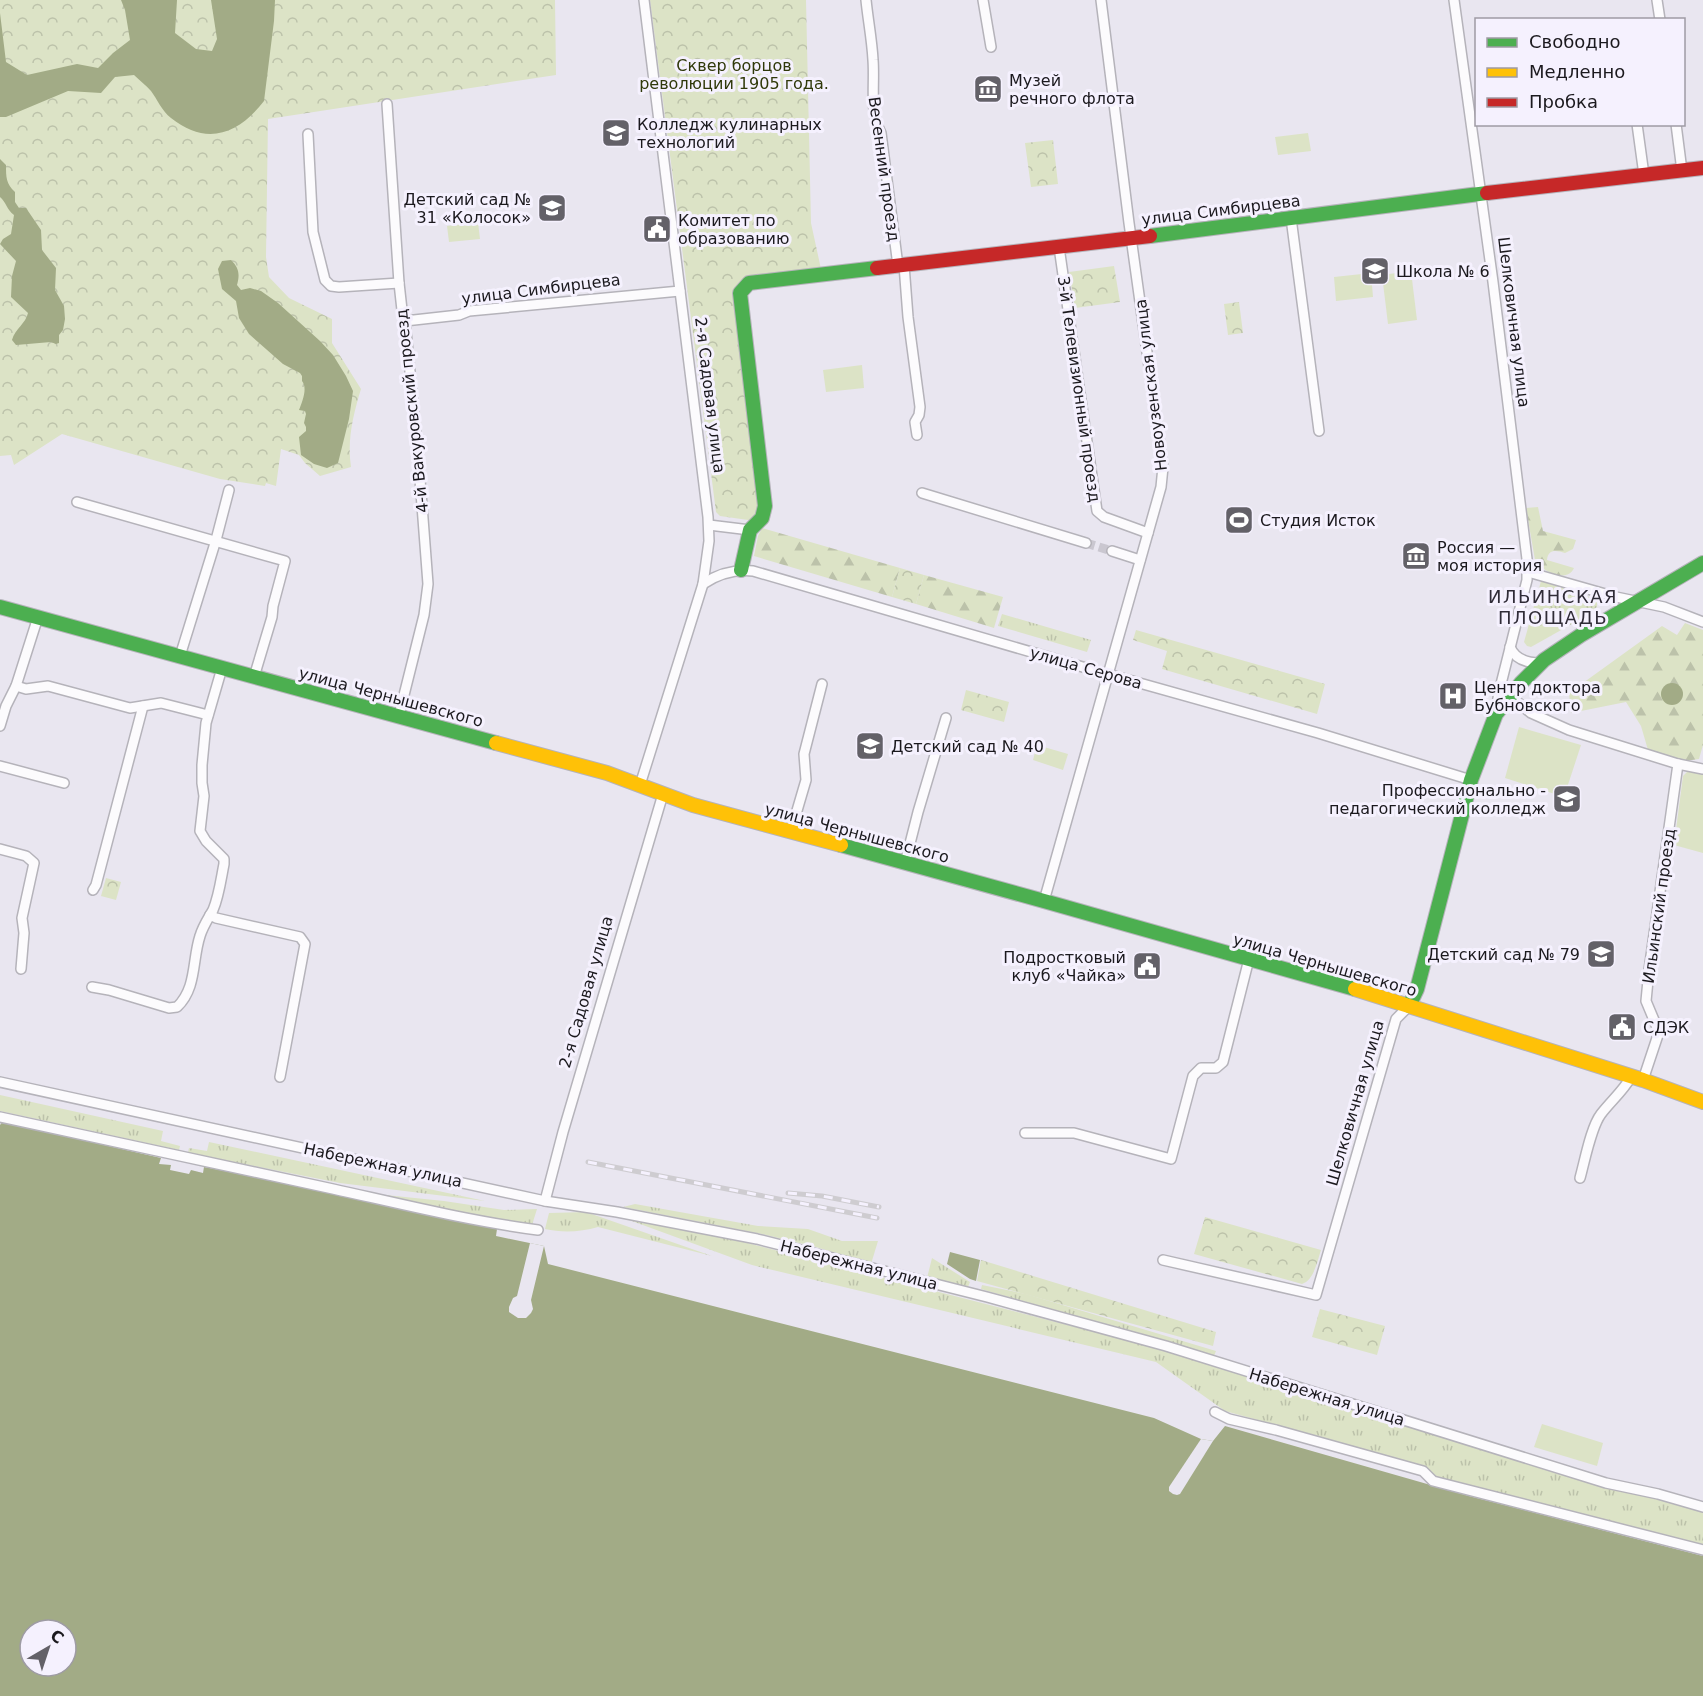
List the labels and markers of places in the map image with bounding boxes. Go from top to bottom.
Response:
place label: Музей речного флота [1009,71,1135,108]
museum icon: Музей речного флота [972,73,1004,105]
place label: Колледж кулинарных технологий [637,115,822,152]
school or university icon: Колледж кулинарных технологий [600,117,632,149]
place label: Детский сад № 31 «Колосок» [404,190,531,227]
school or university icon: Детский сад № 31 «Колосок» [536,192,568,224]
place label: Комитет по образованию [678,211,789,248]
public building icon: Комитет по образованию [641,213,673,245]
school or university icon: Школа № 6 [1359,255,1391,287]
place label: Школа № 6 [1396,262,1490,281]
sports icon: Студия Исток [1223,504,1255,536]
place label: Студия Исток [1260,511,1376,530]
place label: Россия — моя история [1437,538,1542,575]
museum icon: Россия — моя история [1400,540,1432,572]
place label: Центр доктора Бубновского [1474,678,1601,715]
hospital icon: Центр доктора Бубновского [1437,680,1469,712]
school or university icon: Детский сад № 40 [854,730,886,762]
place label: Детский сад № 40 [891,737,1044,756]
place label: Профессионально - педагогический колледж [1329,781,1546,818]
school or university icon: Профессионально - педагогический колледж [1551,783,1583,815]
school or university icon: Детский сад № 79 [1585,938,1617,970]
place label: Детский сад № 79 [1427,945,1580,964]
place label: Подростковый клуб «Чайка» [1003,948,1126,985]
public building icon: Подростковый клуб «Чайка» [1131,950,1163,982]
public building icon: СДЭК [1606,1011,1638,1043]
place label: СДЭК [1643,1018,1690,1037]

